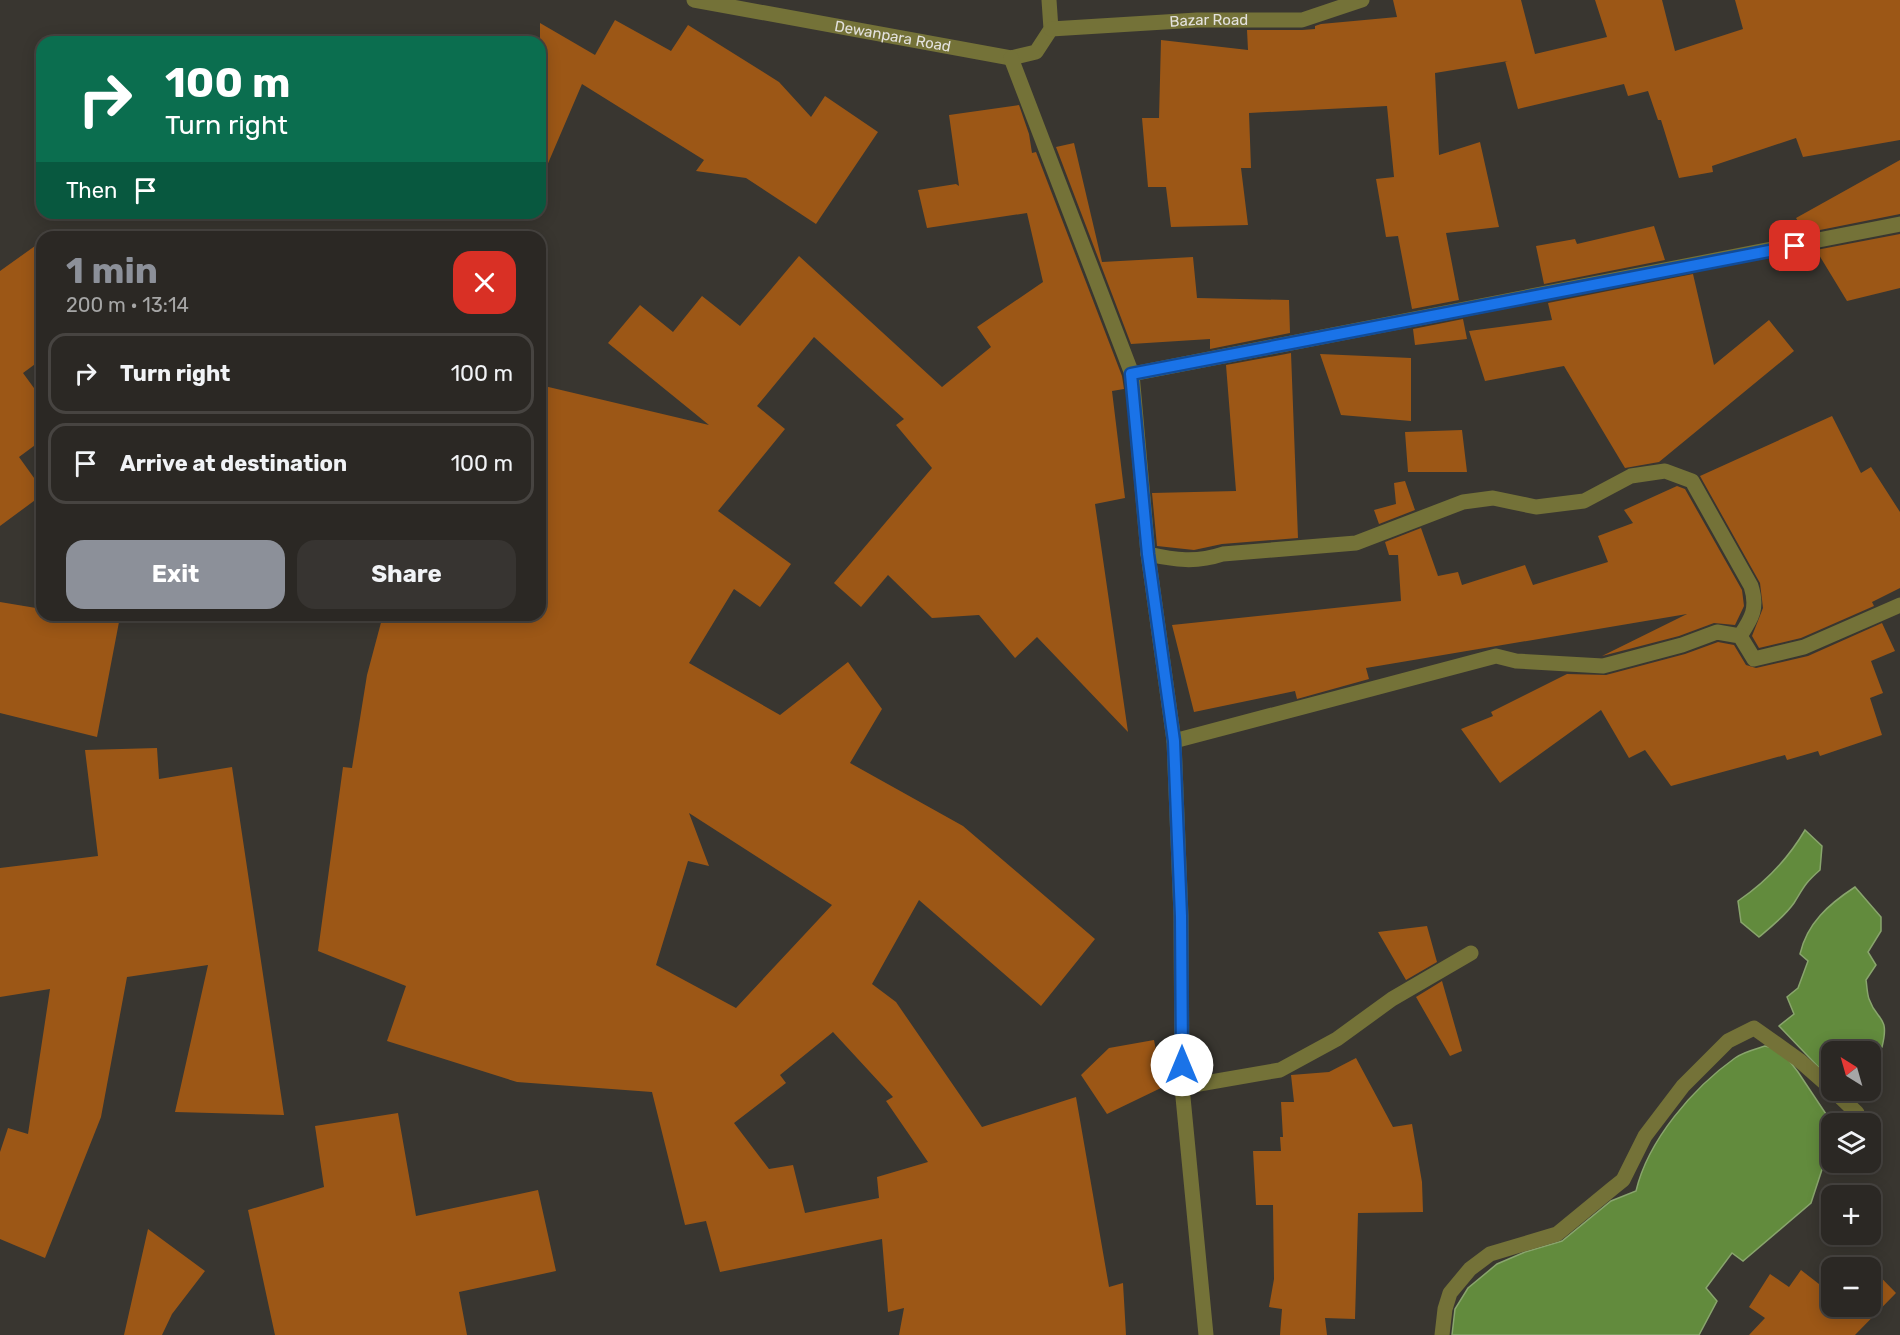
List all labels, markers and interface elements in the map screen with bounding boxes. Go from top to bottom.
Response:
street label: Bazar Road [1169,11,1248,31]
street label: Dewanpara Road [833,17,952,56]
text: 100 m [165,58,290,108]
icon: right [66,60,144,138]
text: Turn right [165,109,288,141]
icon: arrive [129,174,162,207]
text: Then [66,177,117,204]
pin [1769,220,1820,271]
icon: arrive [1778,229,1811,262]
text: 1 min [66,249,158,292]
button: close [453,251,516,314]
text: 200 m · 13:14 [66,293,189,317]
icon: right [69,357,102,390]
text: Turn right [120,360,230,387]
text: 100 m [451,360,513,387]
icon: arrive [69,447,102,480]
text: Arrive at destination [120,450,347,477]
text: 100 m [451,450,513,477]
button: Exit [66,540,285,609]
button: Share [297,540,516,609]
position arrow [1150,1033,1214,1097]
north arrow [1821,1041,1881,1101]
map controls [1821,1041,1881,1317]
button: layers [1821,1113,1881,1173]
button: + [1821,1185,1881,1245]
button: − [1821,1257,1881,1317]

